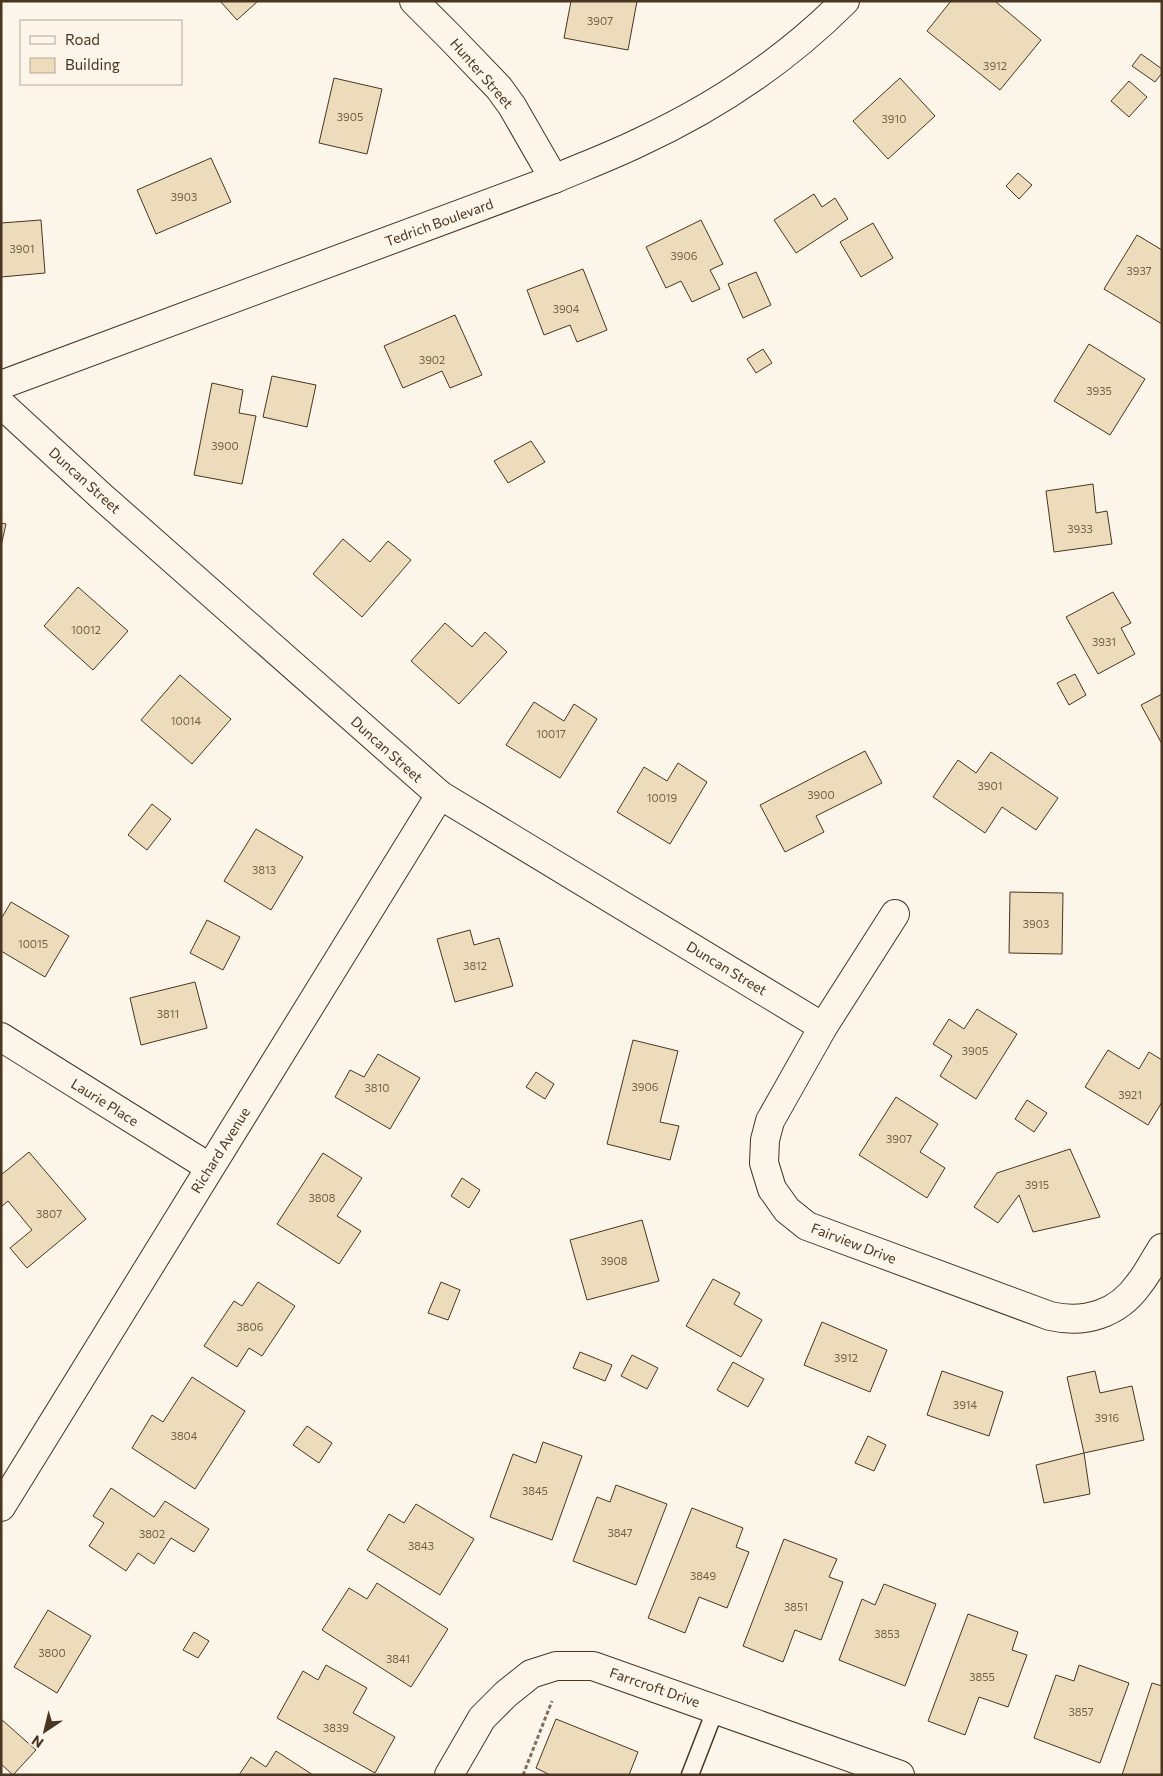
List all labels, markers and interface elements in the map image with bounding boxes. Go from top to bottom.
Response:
house number: 3907 [587,14,613,27]
legend [20,20,182,85]
text: Road [65,30,100,48]
street label: Hunter Street [447,35,517,112]
text: Building [65,55,120,73]
house number: 3912 [983,59,1007,72]
house number: 3905 [337,110,363,123]
house number: 3910 [882,112,906,125]
house number: 3903 [171,190,197,203]
street label: Tedrich Boulevard [383,195,495,249]
house number: 3901 [10,242,34,255]
house number: 3906 [671,249,698,262]
house number: 3937 [1127,264,1152,277]
house number: 3904 [553,302,580,315]
house number: 3902 [419,353,445,366]
house number: 3935 [1086,384,1112,397]
house number: 3900 [211,439,239,452]
street label: Duncan Street [46,443,125,517]
house number: 3933 [1067,522,1093,535]
house number: 10012 [71,623,101,636]
house number: 3931 [1092,635,1116,648]
street label: Duncan Street [348,712,427,786]
house number: 10014 [171,714,202,727]
house number: 10017 [536,727,566,740]
house number: 3901 [978,779,1002,792]
house number: 3900 [807,788,835,801]
house number: 10019 [647,791,678,804]
house number: 3813 [252,863,276,876]
house number: 3903 [1023,917,1049,930]
house number: 10015 [18,937,48,950]
street label: Duncan Street [684,937,770,999]
house number: 3812 [463,959,487,972]
house number: 3811 [157,1007,179,1020]
house number: 3905 [962,1044,988,1057]
street label: Laurie Place [68,1075,142,1129]
house number: 3906 [632,1080,659,1093]
house number: 3810 [365,1081,389,1094]
house number: 3921 [1118,1088,1142,1101]
street label: Richard Avenue [187,1104,253,1196]
house number: 3907 [886,1132,912,1145]
house number: 3915 [1025,1178,1049,1191]
house number: 3808 [309,1191,336,1204]
house number: 3807 [36,1207,62,1220]
street label: Fairview Drive [809,1219,899,1267]
house number: 3908 [601,1254,628,1267]
house number: 3806 [237,1320,264,1333]
house number: 3912 [834,1351,858,1364]
house number: 3914 [953,1398,978,1411]
house number: 3916 [1095,1411,1119,1424]
house number: 3804 [171,1429,198,1442]
house number: 3845 [522,1484,548,1497]
house number: 3847 [607,1526,633,1539]
house number: 3802 [139,1527,165,1540]
house number: 3843 [408,1539,434,1552]
house number: 3849 [690,1569,716,1582]
house number: 3851 [784,1600,808,1613]
house number: 3853 [874,1627,900,1640]
house number: 3800 [38,1646,66,1659]
house number: 3841 [386,1652,410,1665]
street label: Farrcroft Drive [608,1664,702,1710]
house number: 3855 [969,1670,995,1683]
house number: 3857 [1068,1705,1094,1718]
north arrow [20,1706,70,1756]
house number: 3839 [323,1721,349,1734]
text: N [28,1732,46,1752]

